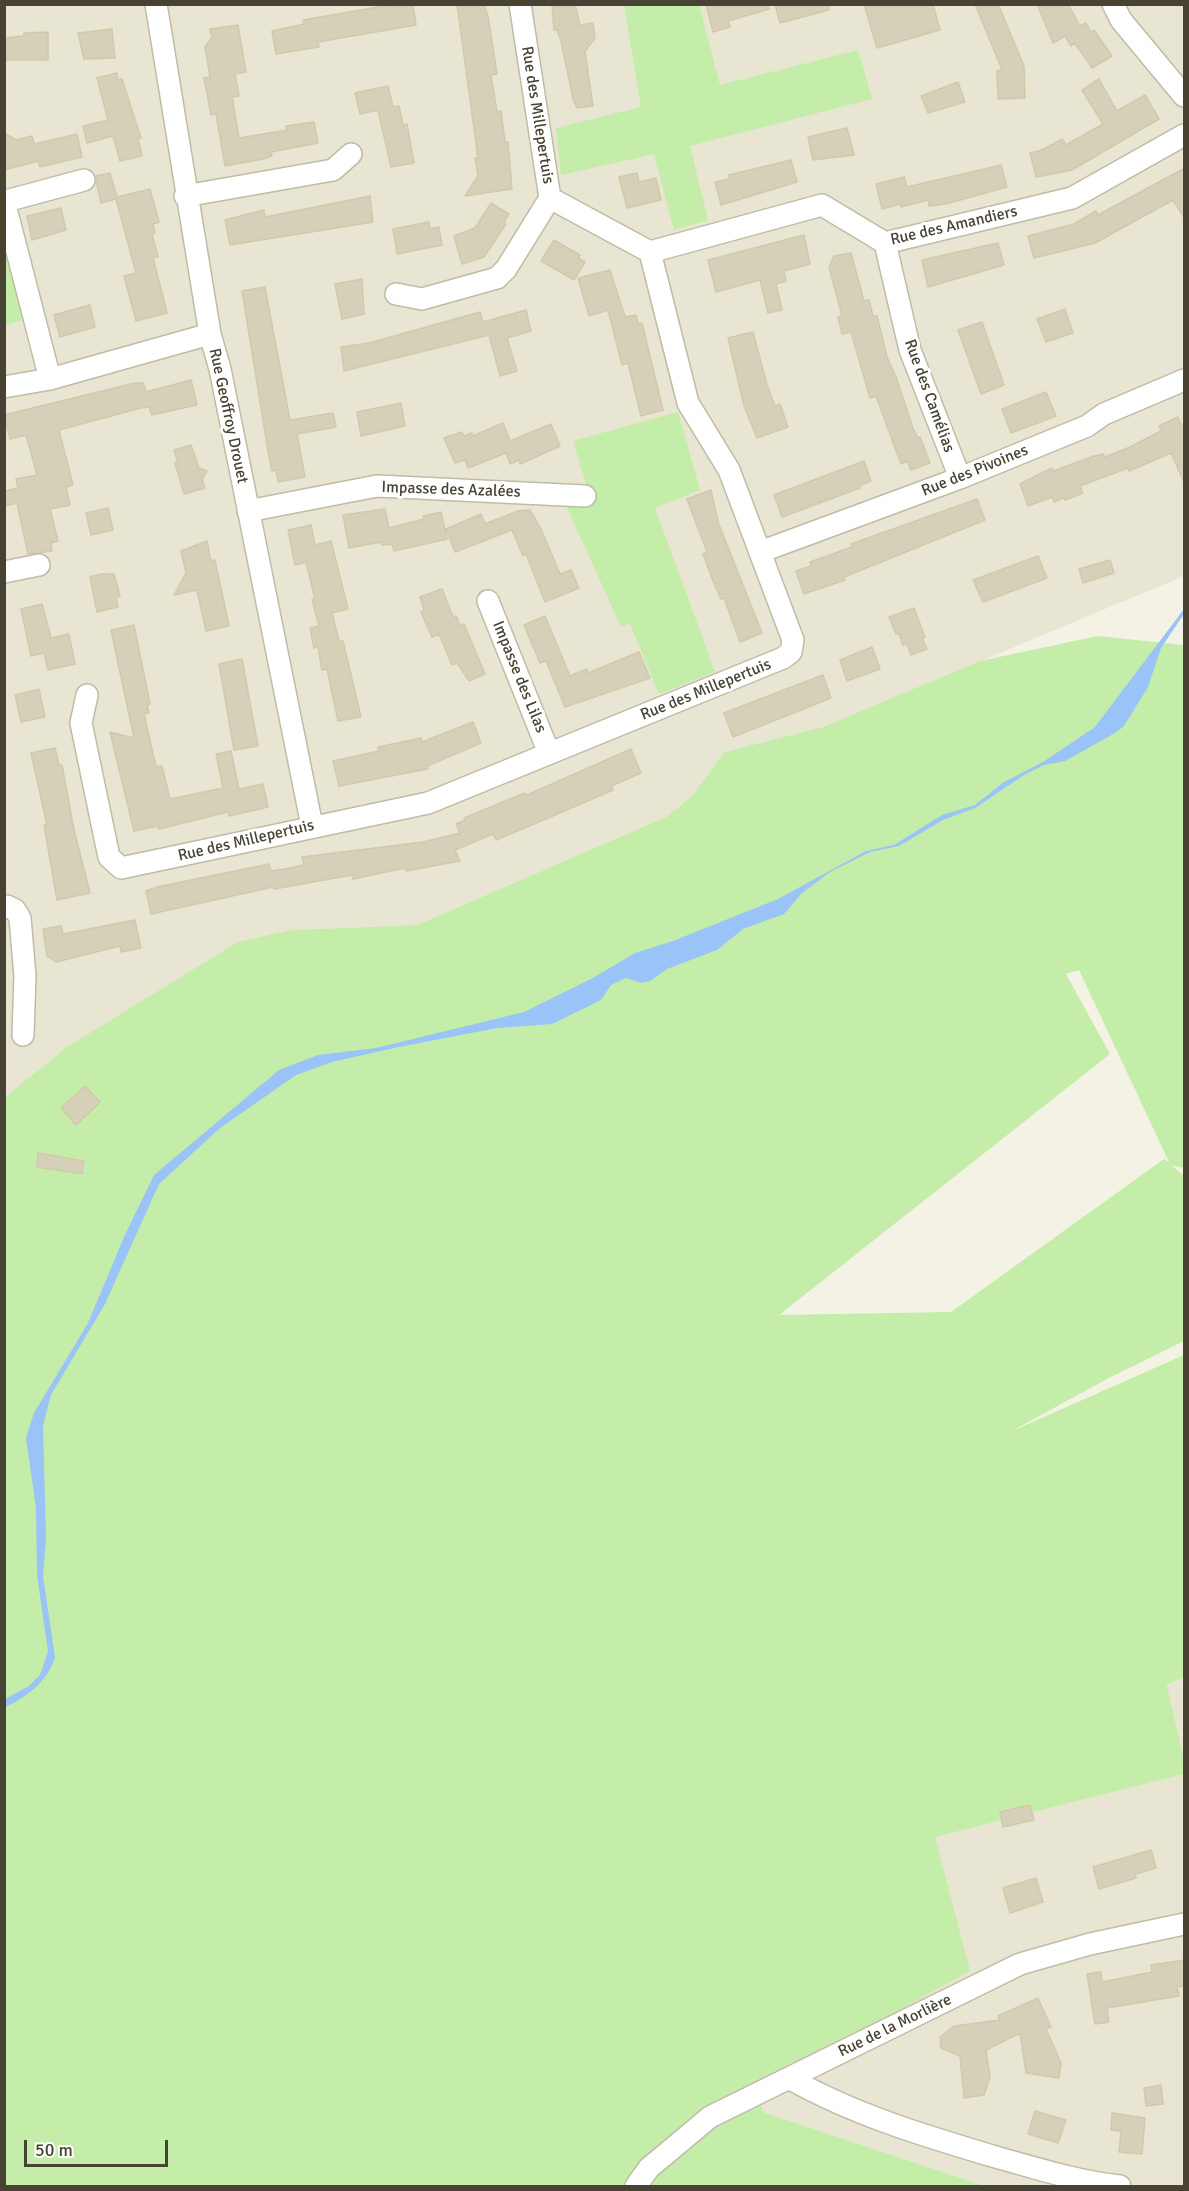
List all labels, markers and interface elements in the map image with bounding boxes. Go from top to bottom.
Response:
street label: Rue des Millepertuis [517,45,557,185]
street label: Rue des Amandiers [889,202,1019,250]
street label: Rue des Camélias [900,337,958,455]
street label: Rue Geoffroy Drouet [204,347,252,485]
street label: Rue des Pivoines [919,441,1031,501]
street label: Impasse des Azalées [381,478,521,502]
street label: Impasse des Lilas [488,618,550,736]
street label: Rue des Millepertuis [638,655,774,725]
street label: Rue des Millepertuis [176,816,316,866]
street label: Rue de la Morlière [835,1990,955,2062]
scale bar [27,2128,171,2166]
text: 50 m [35,2139,73,2161]

